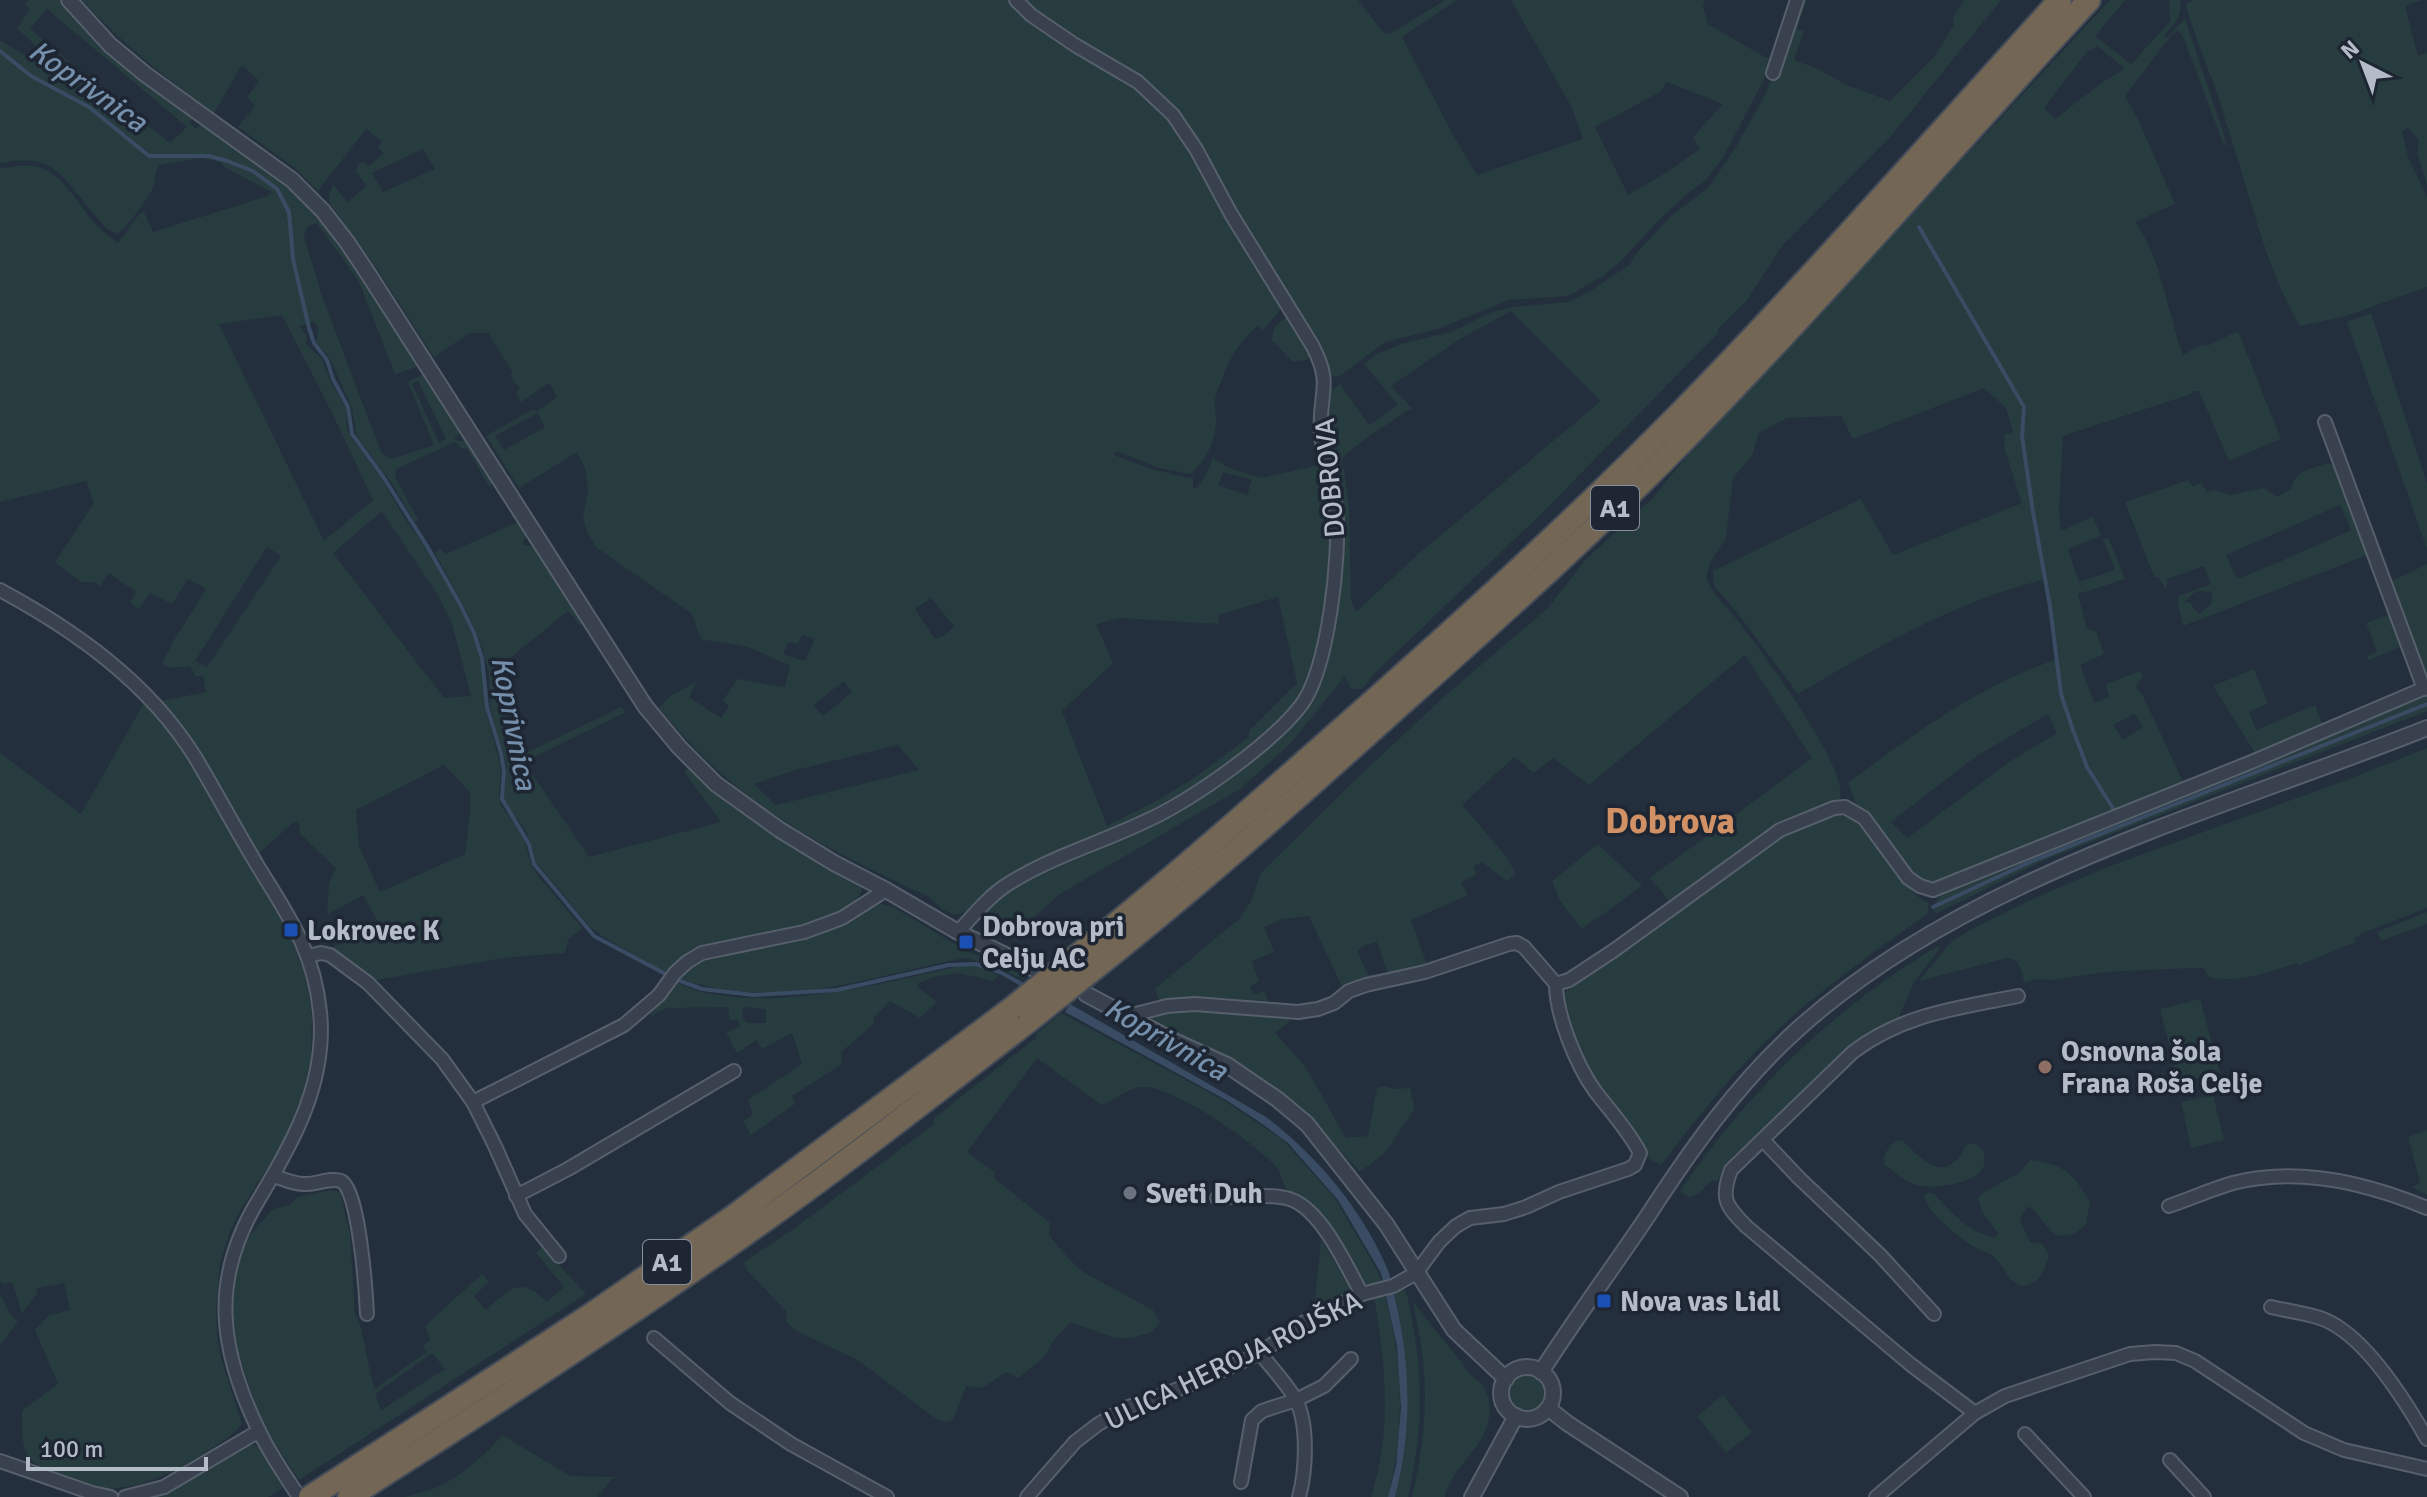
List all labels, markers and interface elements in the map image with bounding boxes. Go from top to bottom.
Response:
north arrow [2323,24,2403,104]
water label: Koprivnica [21,32,155,141]
text: N [2335,34,2365,65]
street label: DOBROVA [1308,417,1352,539]
road number: A1 [1591,486,1639,530]
water label: Koprivnica [482,653,545,794]
district label: Dobrova [1605,799,1735,844]
place label: Dobrova pri Celju AC [982,910,1124,976]
place label: Lokrovec K [307,914,440,948]
marker: Lokrovec K [282,921,300,939]
marker: Dobrova pri Celju AC [957,933,975,951]
water label: Koprivnica [1098,989,1234,1090]
place label: Osnovna šola Frana Roša Celje [2061,1035,2262,1101]
marker: Osnovna šola Frana Roša Celje [2036,1058,2054,1076]
place label: Sveti Duh [1146,1177,1263,1211]
marker: Sveti Duh [1121,1184,1139,1202]
road number: A1 [643,1240,691,1284]
street label: ULICA HEROJA ROJŠKA [1099,1284,1368,1438]
place label: Nova vas Lidl [1620,1285,1781,1319]
marker: Nova vas Lidl [1595,1292,1613,1310]
scale bar [28,1421,206,1471]
text: 100 m [40,1434,103,1464]

